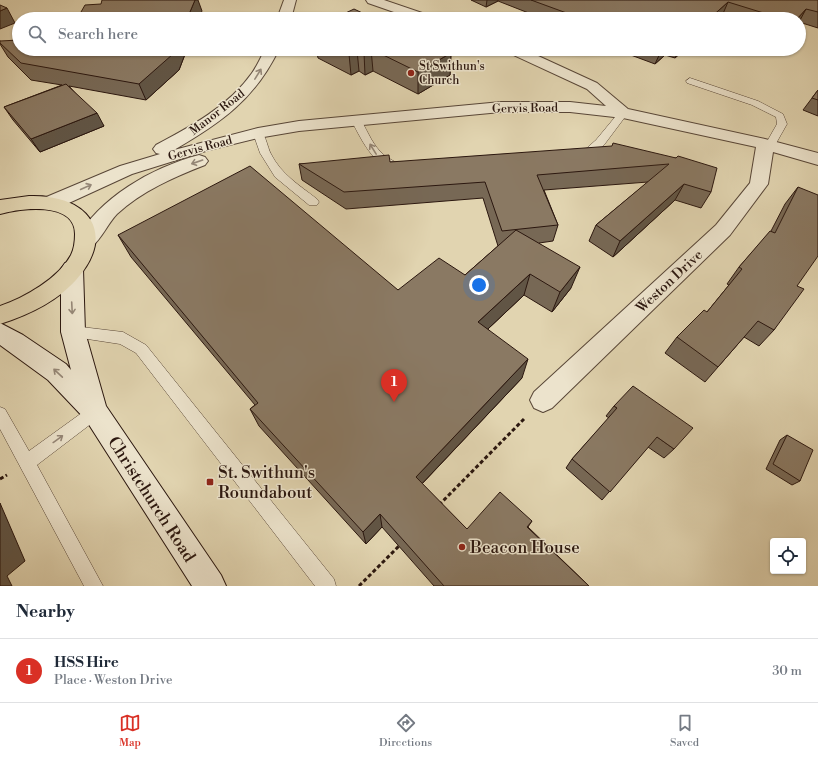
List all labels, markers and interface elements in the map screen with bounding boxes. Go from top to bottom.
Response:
search box [12,12,806,56]
icon: search [26,23,48,45]
text: Search here [58,25,138,44]
place label: St Swithun's Church [419,59,485,88]
marker: St Swithun's Church [406,68,416,78]
one-way arrow [254,69,262,80]
street label: Manor Road [187,86,248,139]
street label: Gervis Road [492,100,558,117]
street label: Gervis Road [166,133,234,164]
one-way arrow [369,143,377,155]
one-way arrow [191,159,204,166]
one-way arrow [80,183,92,190]
street label: Weston Drive [632,246,707,318]
your location [469,275,489,295]
one-way arrow [68,301,76,314]
one-way arrow [53,369,63,378]
pin: 1 [381,369,407,402]
street label: Christchurch Road [102,433,200,567]
one-way arrow [52,435,63,444]
place label: St. Swithun's Roundabout [218,462,315,504]
marker: St. Swithun's Roundabout [205,477,215,487]
place label: Beacon House [469,537,580,559]
map controls [770,538,806,574]
button: locate [770,538,806,574]
marker: Beacon House [457,542,467,552]
text: Nearby [16,601,75,623]
text: HSS Hire [54,653,119,672]
text: 1 [26,663,32,679]
text: 30 m [772,663,802,679]
text: Place · Weston Drive [54,672,173,688]
tab: Map [119,712,141,750]
tab: Directions [379,712,432,750]
tab: Saved [670,712,699,750]

